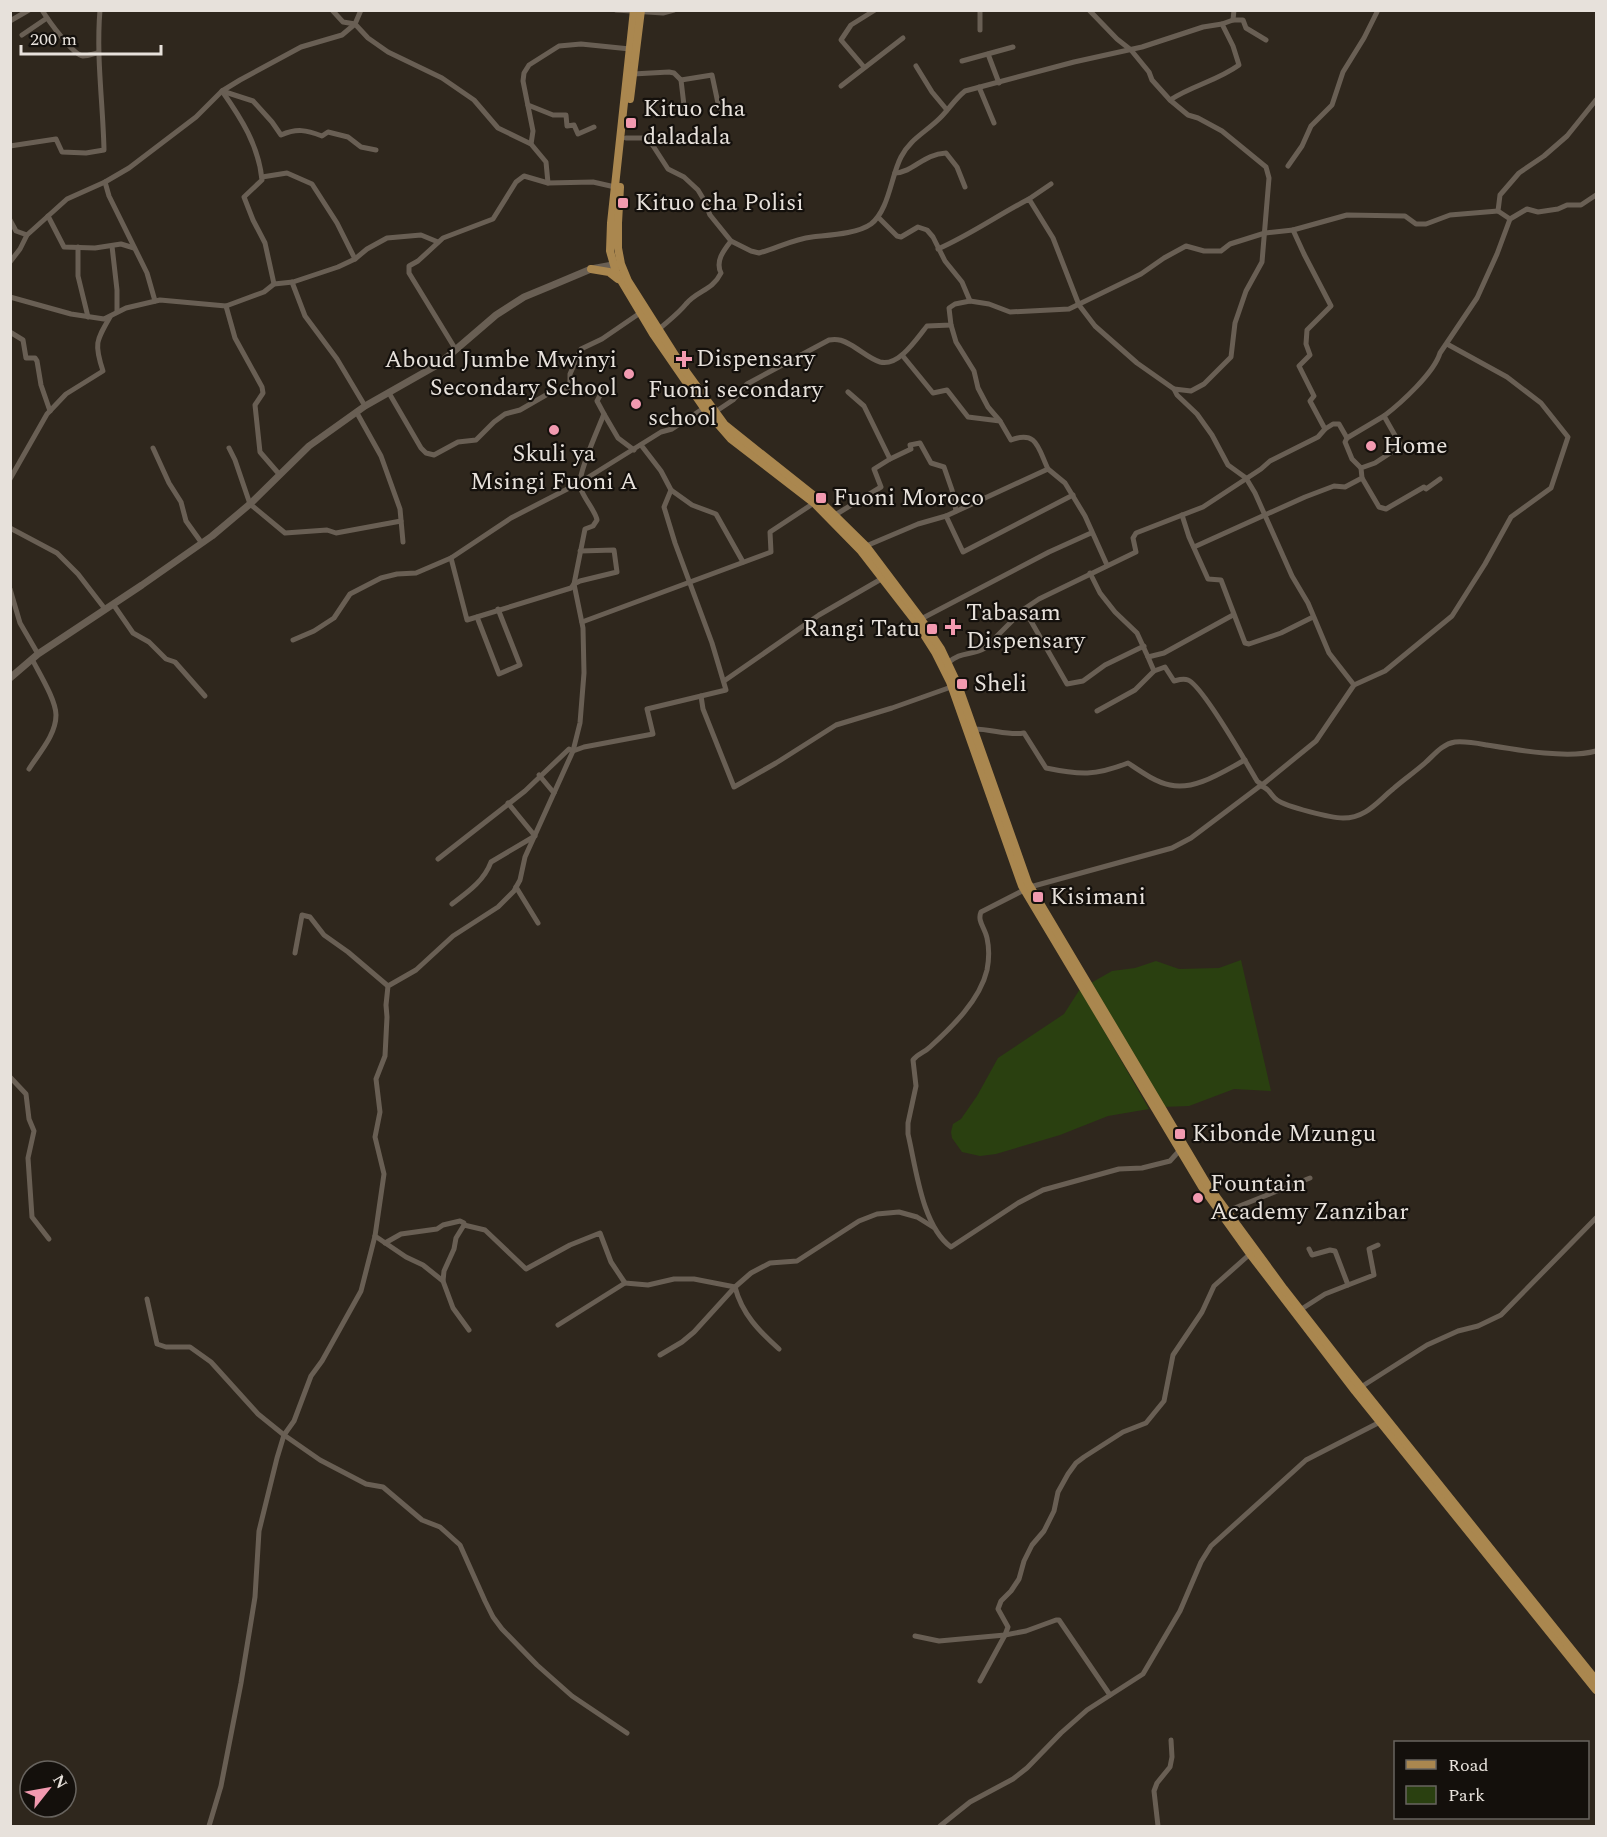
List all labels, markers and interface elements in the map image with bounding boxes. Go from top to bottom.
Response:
scale bar [21,18,160,56]
text: 200 m [30,26,77,53]
place label: Kituo cha daladala [643,91,746,155]
marker: Kituo cha daladala [624,116,638,130]
place label: Kituo cha Polisi [635,185,804,221]
marker: Kituo cha Polisi [616,196,630,210]
place label: Dispensary [696,341,816,377]
place label: Aboud Jumbe Mwinyi Secondary School [385,342,617,406]
marker: Dispensary [677,352,691,366]
marker: Aboud Jumbe Mwinyi Secondary School [622,367,636,381]
place label: Fuoni secondary school [648,372,824,436]
marker: Fuoni secondary school [629,397,643,411]
marker: Skuli ya Msingi Fuoni A [547,423,561,437]
place label: Home [1383,428,1448,464]
place label: Skuli ya Msingi Fuoni A [470,436,638,500]
marker: Home [1364,439,1378,453]
place label: Fuoni Moroco [833,480,984,516]
marker: Fuoni Moroco [814,491,828,505]
place label: Tabasam Dispensary [966,595,1086,659]
place label: Rangi Tatu [803,611,920,647]
marker: Tabasam Dispensary [944,618,962,636]
marker: Rangi Tatu [925,622,939,636]
place label: Sheli [974,666,1027,702]
marker: Sheli [955,677,969,691]
place label: Kisimani [1050,879,1146,915]
marker: Kisimani [1031,890,1045,904]
place label: Kibonde Mzungu [1192,1116,1376,1152]
marker: Kibonde Mzungu [1173,1127,1187,1141]
place label: Fountain Academy Zanzibar [1210,1166,1409,1230]
marker: Fountain Academy Zanzibar [1191,1191,1205,1205]
legend [1394,1741,1589,1819]
text: Road [1448,1752,1489,1779]
north arrow [18,1759,78,1819]
text: N [46,1770,74,1794]
text: Park [1448,1782,1485,1809]

